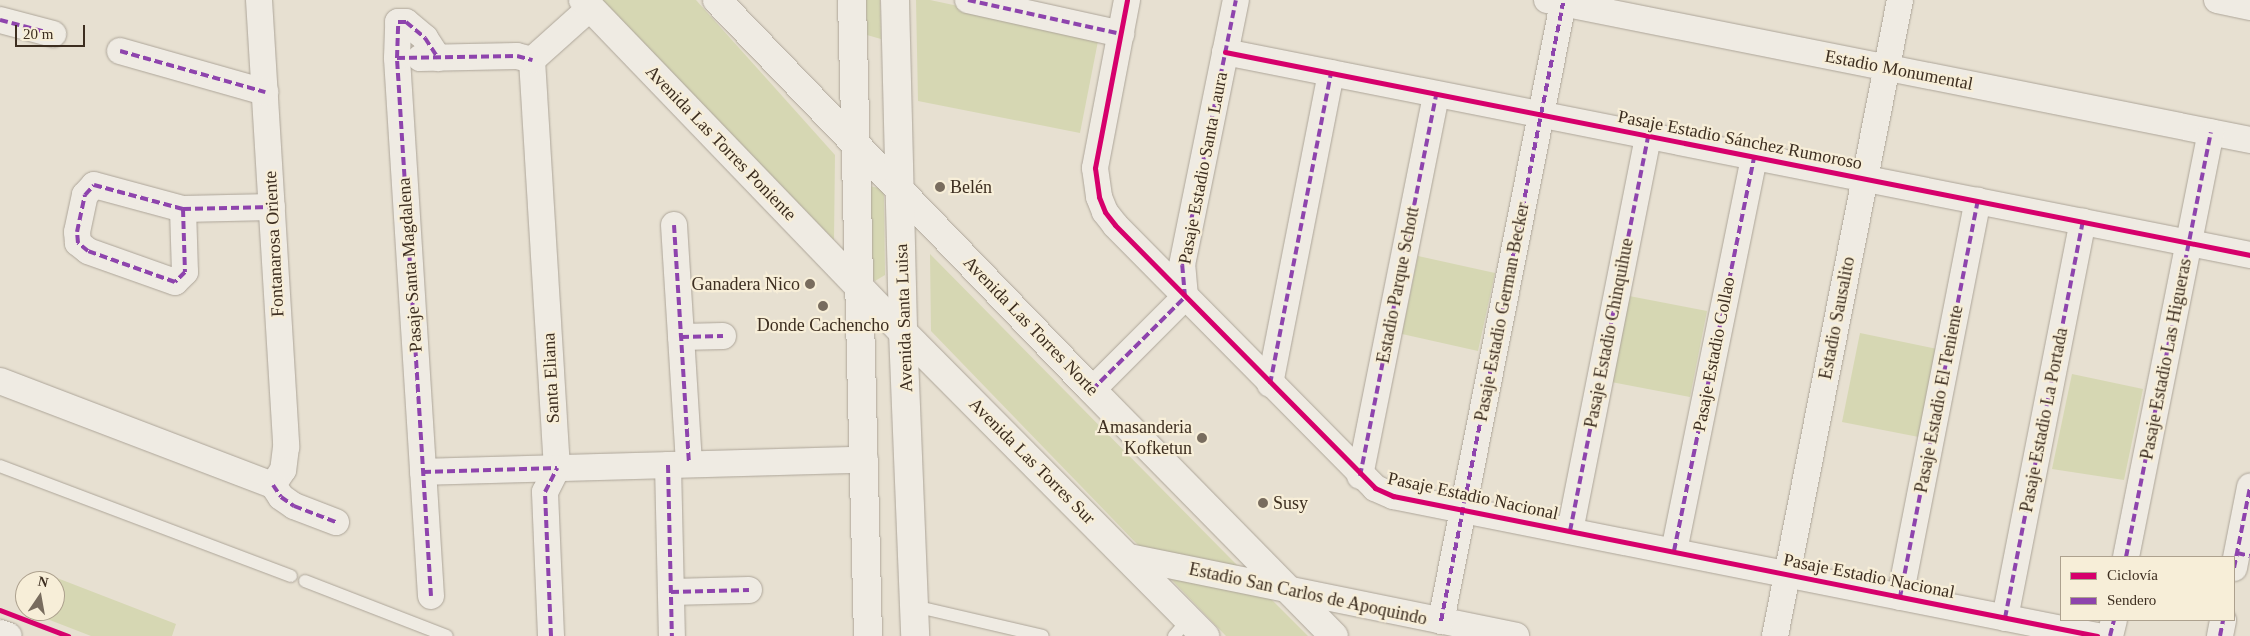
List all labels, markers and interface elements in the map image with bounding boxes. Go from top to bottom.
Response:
scale bar [18,15,88,47]
text: 20 m [23,26,53,42]
street label: Estadio Monumental [1823,45,1975,95]
street label: Avenida Las Torres Poniente [641,61,801,225]
street label: Pasaje Estadio Santa Laura [1174,70,1232,266]
street label: Pasaje Estadio Sánchez Rumoroso [1616,106,1864,174]
street label: Fontanarosa Oriente [259,170,289,318]
place label: Belén [950,176,992,198]
street label: Pasaje Santa Magdalena [393,177,427,353]
marker: Belén [934,181,946,193]
street label: Pasaje Estadio German Becker [1470,201,1534,423]
street label: Estadio Parque Schott [1372,205,1424,365]
street label: Pasaje Estadio Chinquihue [1580,236,1638,430]
street label: Avenida Santa Luisa [891,243,917,393]
street label: Avenida Las Torres Norte [959,252,1103,400]
street label: Estadio Sausalito [1815,255,1859,381]
street label: Pasaje Estadio Las Higueras [2136,257,2196,461]
place label: Ganadera Nico [692,273,800,295]
street label: Pasaje Estadio Collao [1688,275,1740,433]
marker: Ganadera Nico [804,278,816,290]
marker: Donde Cachencho [817,300,829,312]
street label: Pasaje Estadio El Teniente [1910,303,1968,495]
place label: Donde Cachencho [757,314,889,336]
street label: Pasaje Estadio La Portada [2016,326,2072,514]
street label: Santa Eliana [538,332,564,424]
street label: Avenida Las Torres Sur [964,393,1100,529]
place label: Amasanderia Kofketun [1097,417,1192,459]
marker: Amasanderia Kofketun [1196,432,1208,444]
street label: Pasaje Estadio Nacional [1386,467,1560,525]
place label: Susy [1273,492,1308,514]
marker: Susy [1257,497,1269,509]
street label: Pasaje Estadio Nacional [1782,549,1956,603]
legend [2060,556,2235,621]
street label: Estadio San Carlos de Apoquindo [1186,558,1430,630]
text: Ciclovía [2107,567,2158,583]
north arrow [15,571,65,621]
text: N [37,573,50,590]
text: Sendero [2107,592,2156,608]

